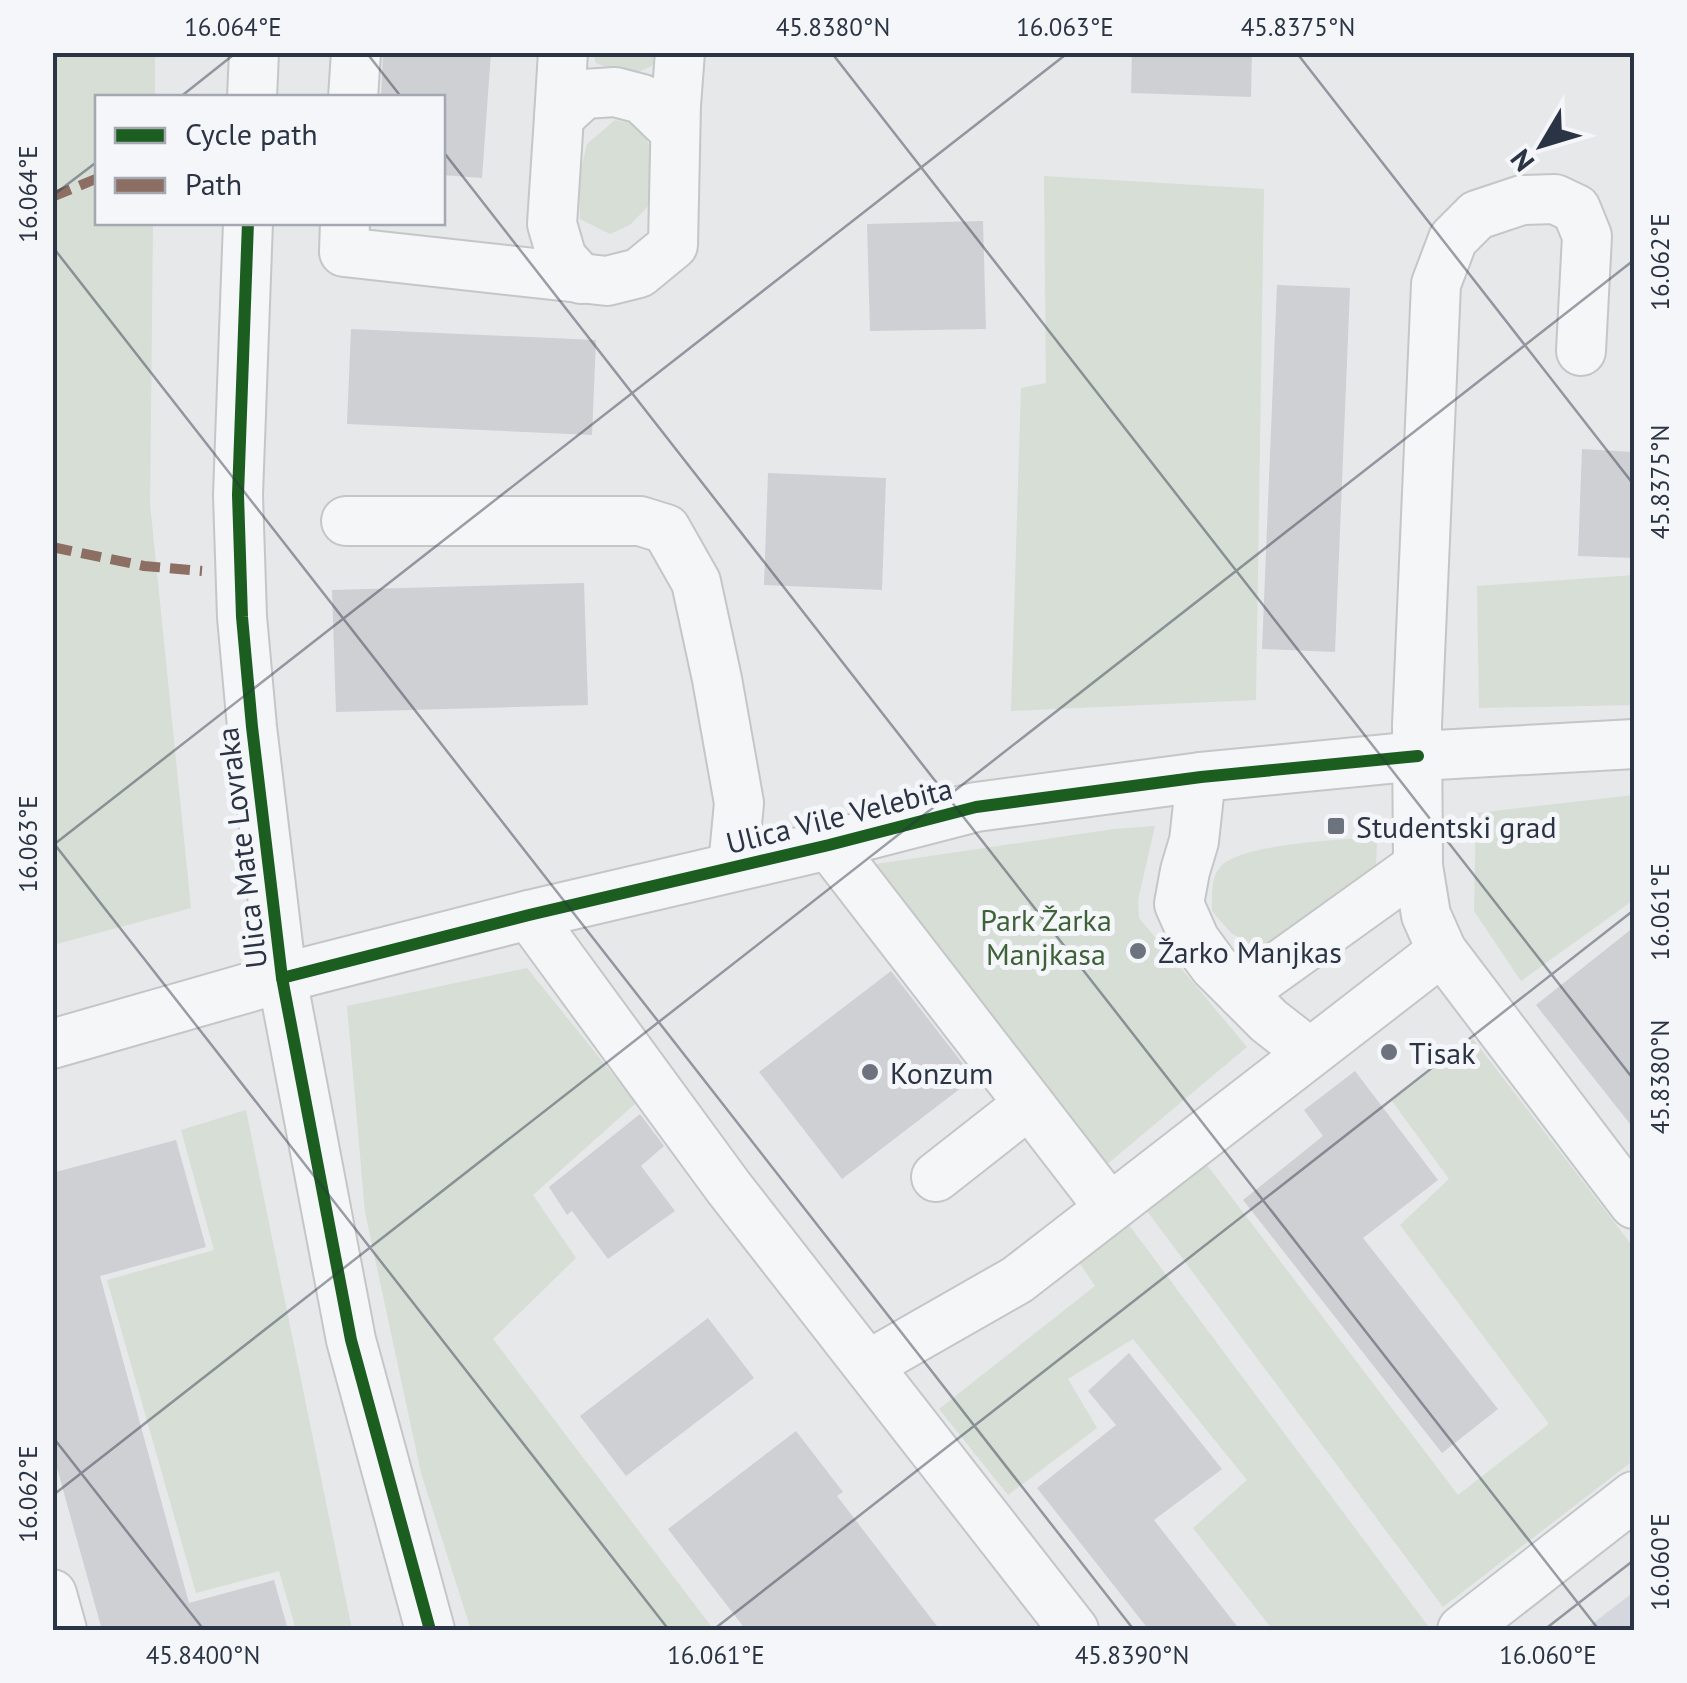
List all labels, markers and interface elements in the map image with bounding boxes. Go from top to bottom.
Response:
text: 16.064°E [184,11,282,43]
text: 45.8380°N [776,11,890,43]
text: 16.063°E [1016,11,1114,43]
text: 45.8375°N [1241,11,1355,43]
legend [95,95,445,225]
north arrow [1492,95,1592,195]
text: Cycle path [185,114,318,153]
text: N [1502,142,1542,179]
text: 16.064°E [12,145,44,243]
text: Path [185,164,242,203]
text: 16.062°E [1644,213,1676,311]
text: 45.8375°N [1644,425,1676,539]
street label: Ulica Mate Lovraka [207,725,275,971]
street label: Ulica Vile Velebita [722,768,956,862]
text: 16.063°E [12,795,44,893]
place label: Studentski grad [1356,807,1557,846]
marker: Studentski grad [1325,815,1347,837]
text: 16.061°E [1644,863,1676,961]
park label: Park Žarka Manjkasa [980,900,1112,973]
place label: Žarko Manjkas [1158,932,1342,971]
marker: Žarko Manjkas [1127,940,1149,962]
text: 45.8380°N [1644,1020,1676,1134]
place label: Tisak [1409,1033,1476,1072]
marker: Tisak [1378,1041,1400,1063]
place label: Konzum [890,1053,993,1092]
marker: Konzum [859,1061,881,1083]
text: 16.062°E [12,1445,44,1543]
text: 16.060°E [1644,1513,1676,1611]
text: 45.8400°N [146,1639,260,1671]
text: 16.061°E [667,1639,765,1671]
text: 45.8390°N [1075,1639,1189,1671]
text: 16.060°E [1499,1639,1597,1671]

